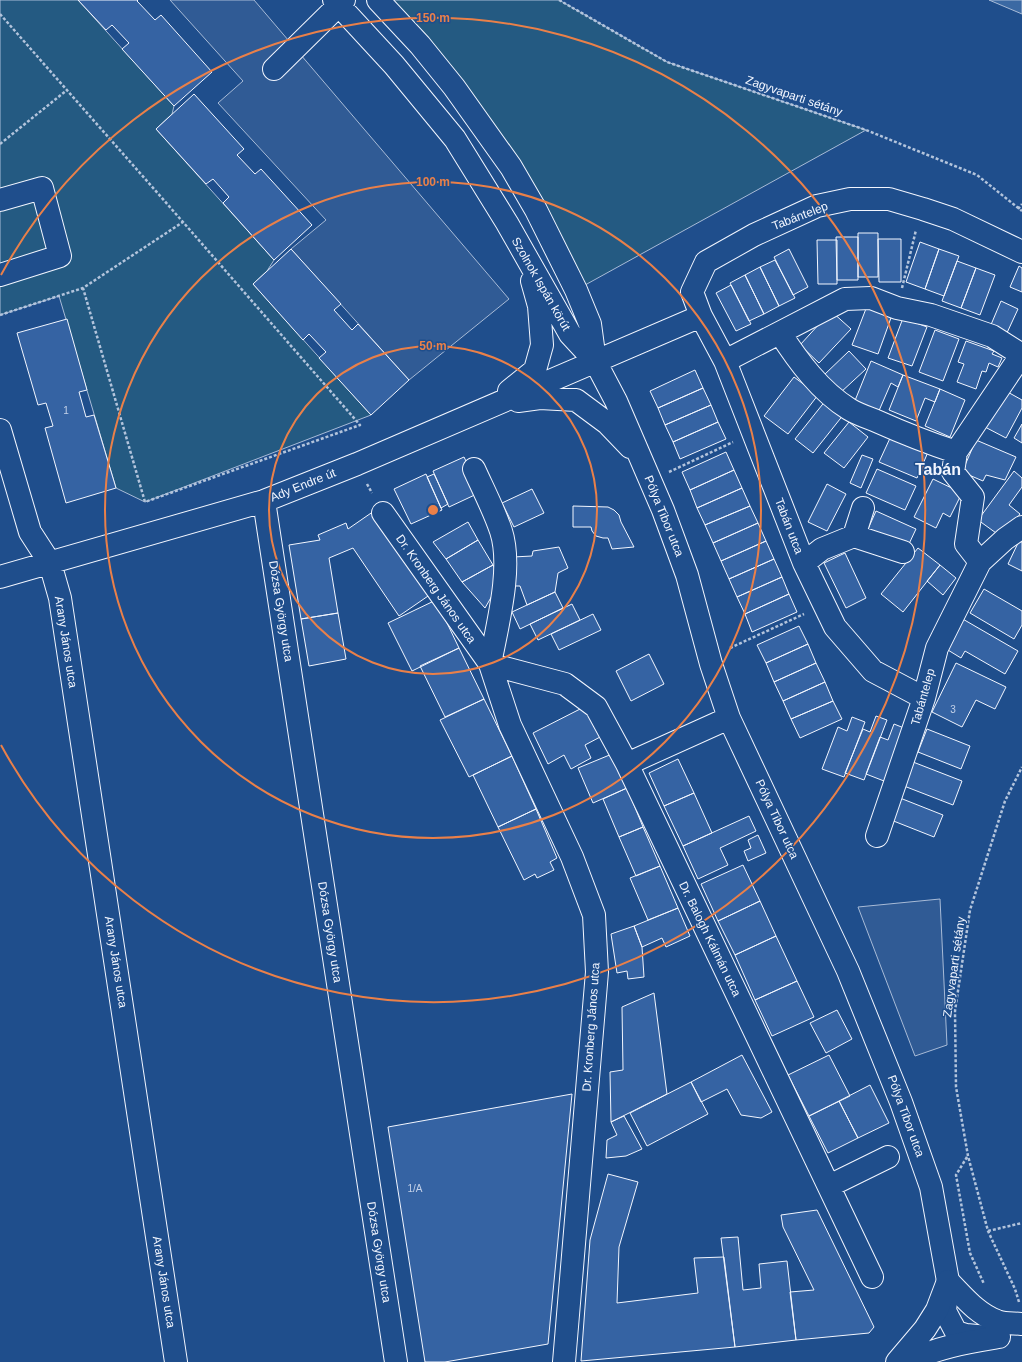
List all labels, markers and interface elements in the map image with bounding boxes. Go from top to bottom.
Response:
text: 150 m [416,11,450,25]
street label: Zagyvaparti sétány [744,73,844,119]
text: 100 m [416,175,450,189]
street label: Tabántelep [770,199,830,233]
street label: Szolnok Ispán körút [509,235,574,334]
text: 50 m [419,339,447,353]
house number: 1 [63,405,69,416]
district label: Tabán [915,461,961,478]
street label: Ady Endre út [268,465,338,504]
street label: Pólya Tibor utca [641,473,687,559]
street label: Tabán utca [772,496,806,556]
centre of rings [426,503,440,517]
street label: Dr. Kronberg János utca [393,532,479,646]
street label: Dózsa György utca [266,560,296,663]
street label: Arany János utca [52,595,80,689]
street label: Tabántelep [908,667,938,727]
house number: 3 [950,704,956,715]
street label: Pólya Tibor utca [752,777,802,861]
street label: Dr. Balogh Kálmán utca [676,879,744,999]
street label: Dózsa György utca [315,881,345,984]
street label: Arany János utca [102,915,130,1009]
street label: Zagyvaparti sétány [940,916,968,1018]
street label: Dr. Kronberg János utca [580,962,603,1092]
street label: Pólya Tibor utca [885,1073,927,1159]
house number: 1/A [407,1183,423,1194]
street label: Dózsa György utca [364,1201,394,1304]
street label: Arany János utca [150,1235,178,1329]

